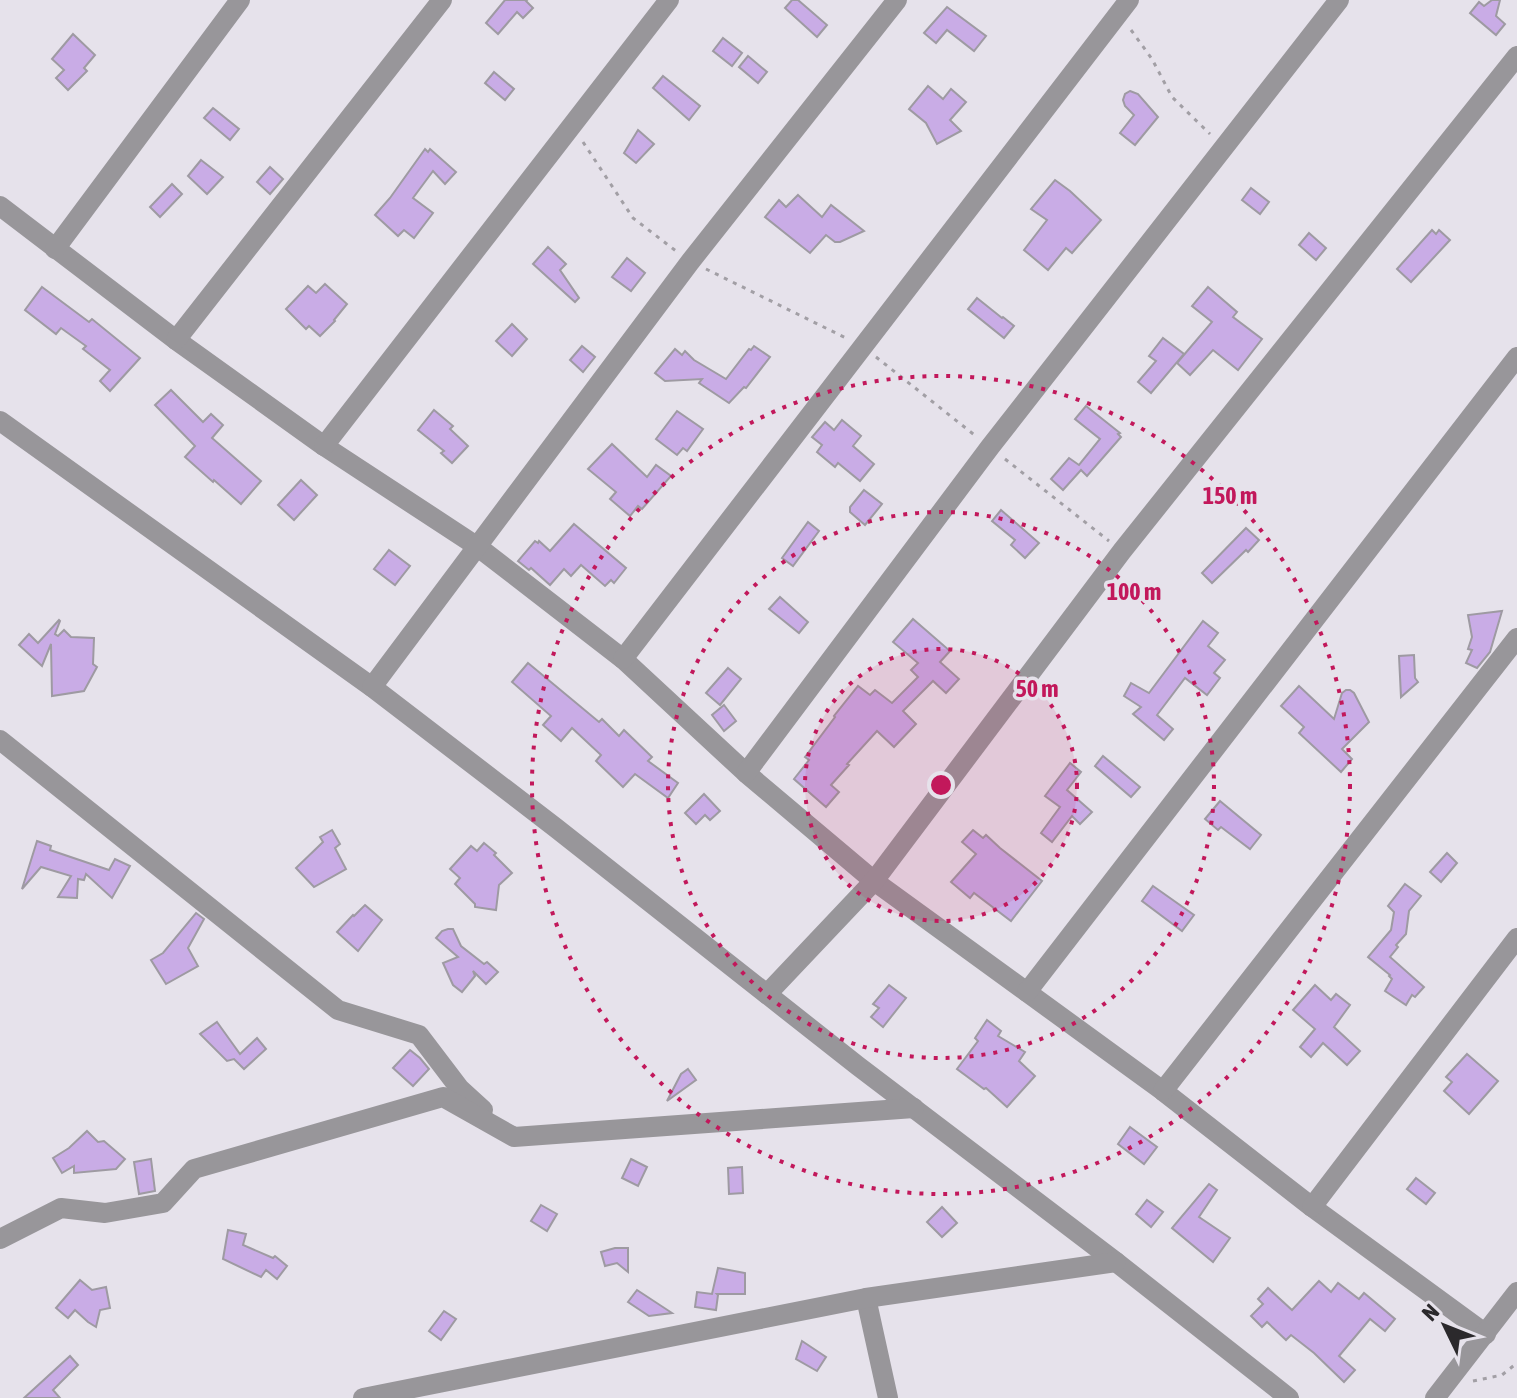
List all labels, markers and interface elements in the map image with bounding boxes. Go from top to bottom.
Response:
text: 150 m [1203,482,1257,509]
text: 100 m [1107,578,1161,605]
text: 50 m [1015,675,1059,702]
centre of rings [927,771,955,799]
north arrow [1405,1286,1485,1366]
text: N [1416,1299,1444,1326]

